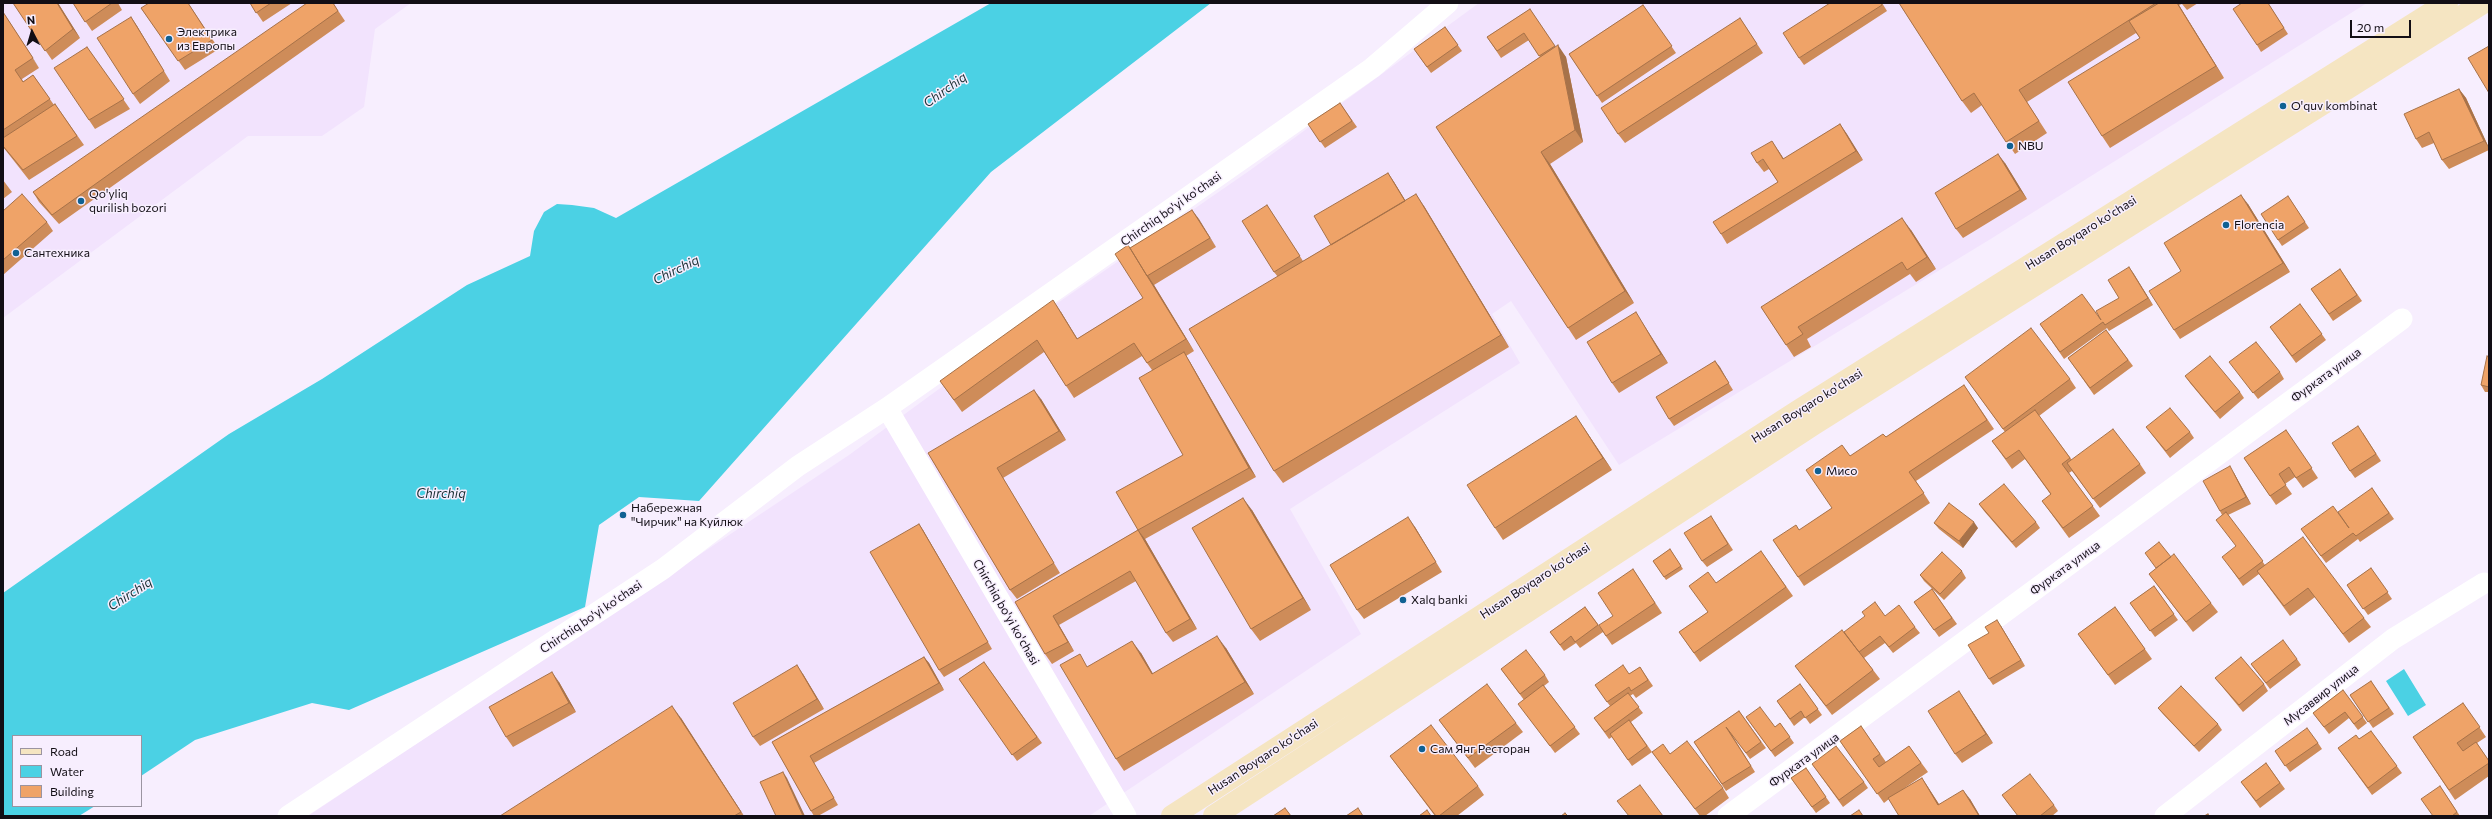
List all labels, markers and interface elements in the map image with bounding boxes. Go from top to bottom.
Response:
north arrow [12,12,52,52]
scale bar [2352,12,2413,38]
text: N [26,13,36,26]
text: 20 m [2357,20,2384,34]
place label: Электрика из Европы [177,25,237,53]
marker: Электрика из Европы [164,34,174,44]
water label: Chirchiq [920,69,970,111]
place label: O'quv kombinat [2291,99,2378,113]
marker: O'quv kombinat [2278,101,2288,111]
place label: NBU [2018,139,2044,153]
marker: NBU [2005,141,2015,151]
street label: Chirchiq bo'yi ko'chasi [1118,169,1224,249]
place label: Qo'yliq qurilish bozori [89,187,167,215]
street label: Husan Boyqaro ko'chasi [2023,193,2139,273]
marker: Qo'yliq qurilish bozori [76,196,86,206]
place label: Florencia [2234,218,2284,232]
marker: Florencia [2221,220,2231,230]
place label: Сантехника [24,246,90,260]
marker: Сантехника [11,248,21,258]
water label: Chirchiq [650,252,702,288]
street label: Фурката улица [2288,345,2364,405]
street label: Husan Boyqaro ko'chasi [1749,366,1865,446]
place label: Мисо [1826,464,1857,478]
marker: Мисо [1813,466,1823,476]
water label: Chirchiq [416,486,466,502]
place label: Набережная "Чирчик" на Куйлюк [631,501,743,529]
marker: Набережная "Чирчик" на Куйлюк [618,510,628,520]
street label: Фурката улица [2027,538,2103,598]
street label: Husan Boyqaro ko'chasi [1477,540,1593,622]
street label: Chirchiq bo'yi ko'chasi [970,557,1042,667]
water label: Chirchiq [105,574,155,614]
street label: Chirchiq bo'yi ko'chasi [537,578,645,656]
place label: Xalq banki [1411,593,1468,607]
marker: Xalq banki [1398,595,1408,605]
street label: Мусаввир улица [2281,661,2361,729]
street label: Husan Boyqaro ko'chasi [1205,716,1321,798]
street label: Фурката улица [1766,730,1842,790]
legend [12,735,142,807]
place label: Сам Янг Ресторан [1430,742,1530,756]
text: Road [50,744,78,758]
marker: Сам Янг Ресторан [1417,744,1427,754]
text: Water [50,764,84,778]
text: Building [50,784,94,798]

